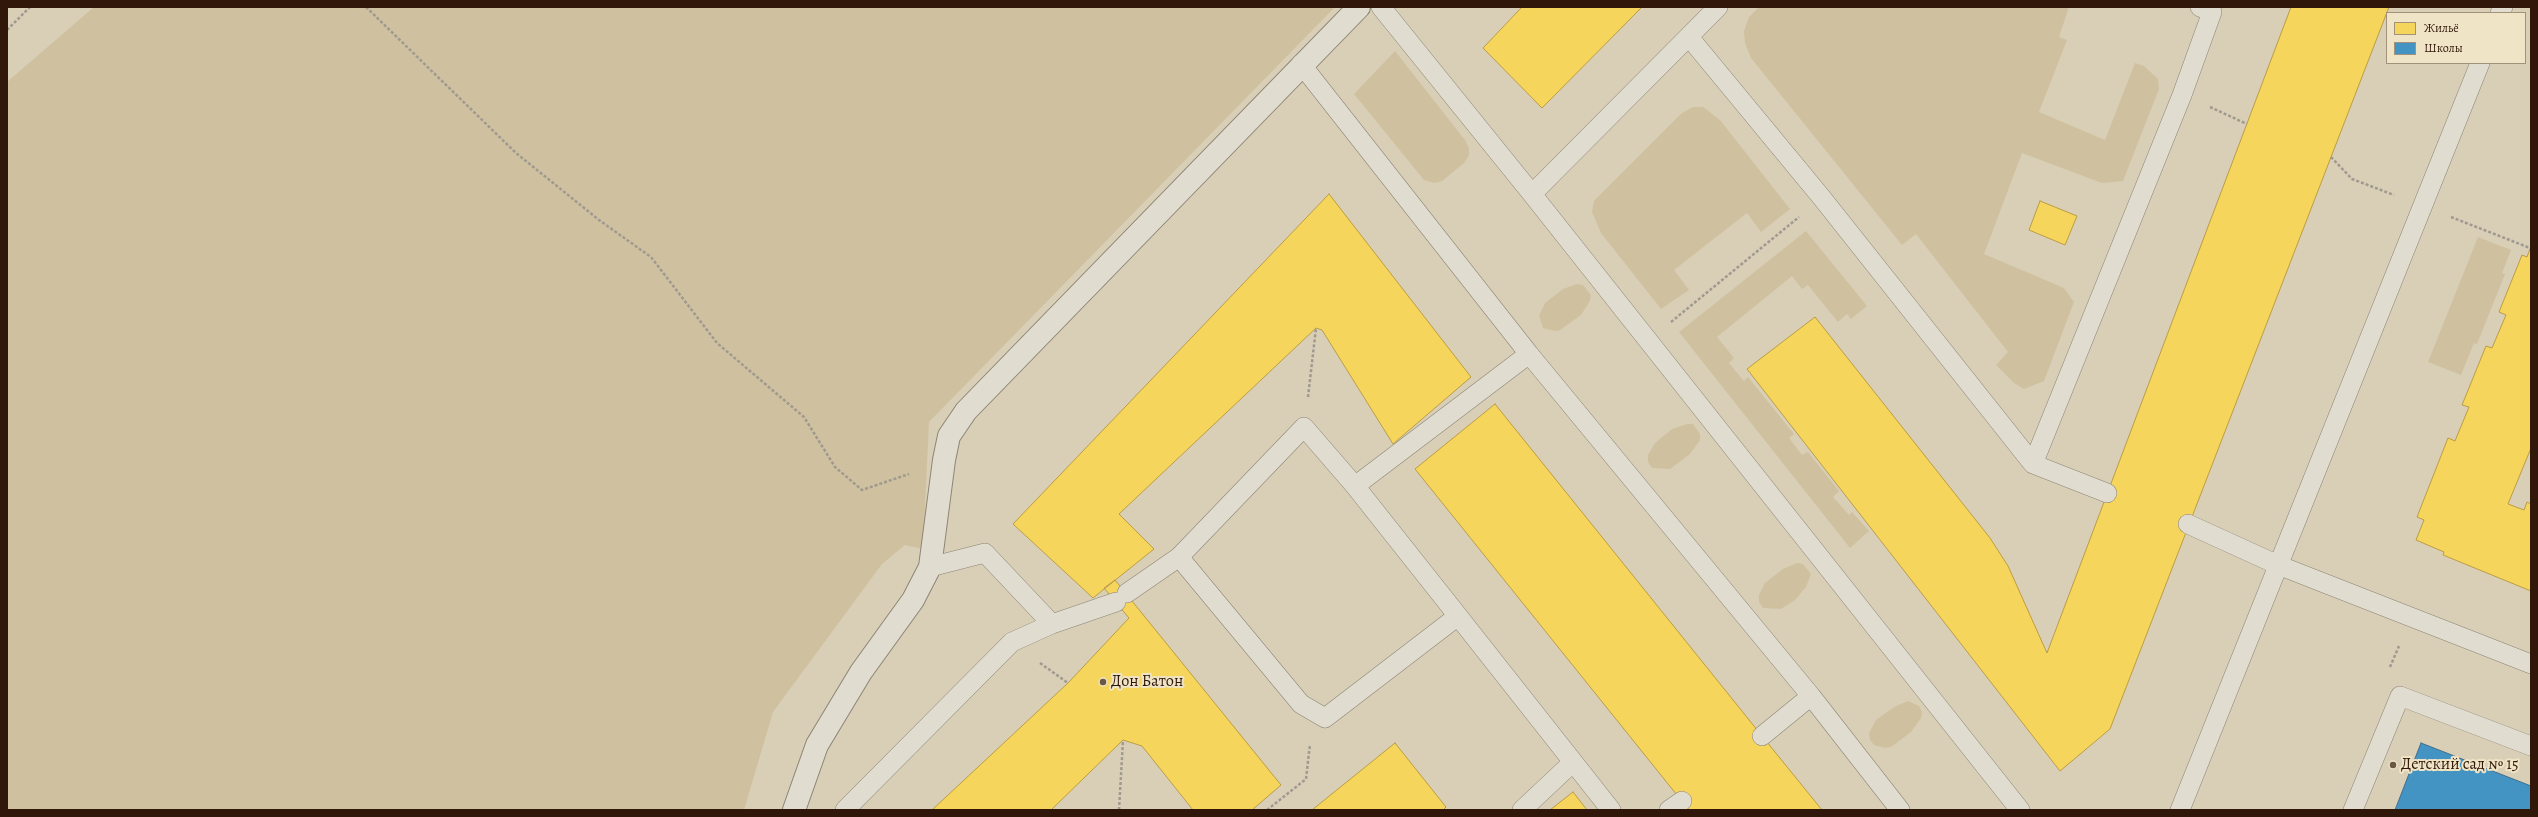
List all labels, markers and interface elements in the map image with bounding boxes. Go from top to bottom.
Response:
legend [2386,12,2526,64]
text: Жильё [2424,20,2459,36]
text: Школы [2424,40,2463,56]
place label: Дон Батон [1111,672,1183,692]
marker: Дон Батон [1098,677,1108,687]
place label: Детский сад № 15 [2401,755,2519,775]
marker: Детский сад № 15 [2388,760,2398,770]

